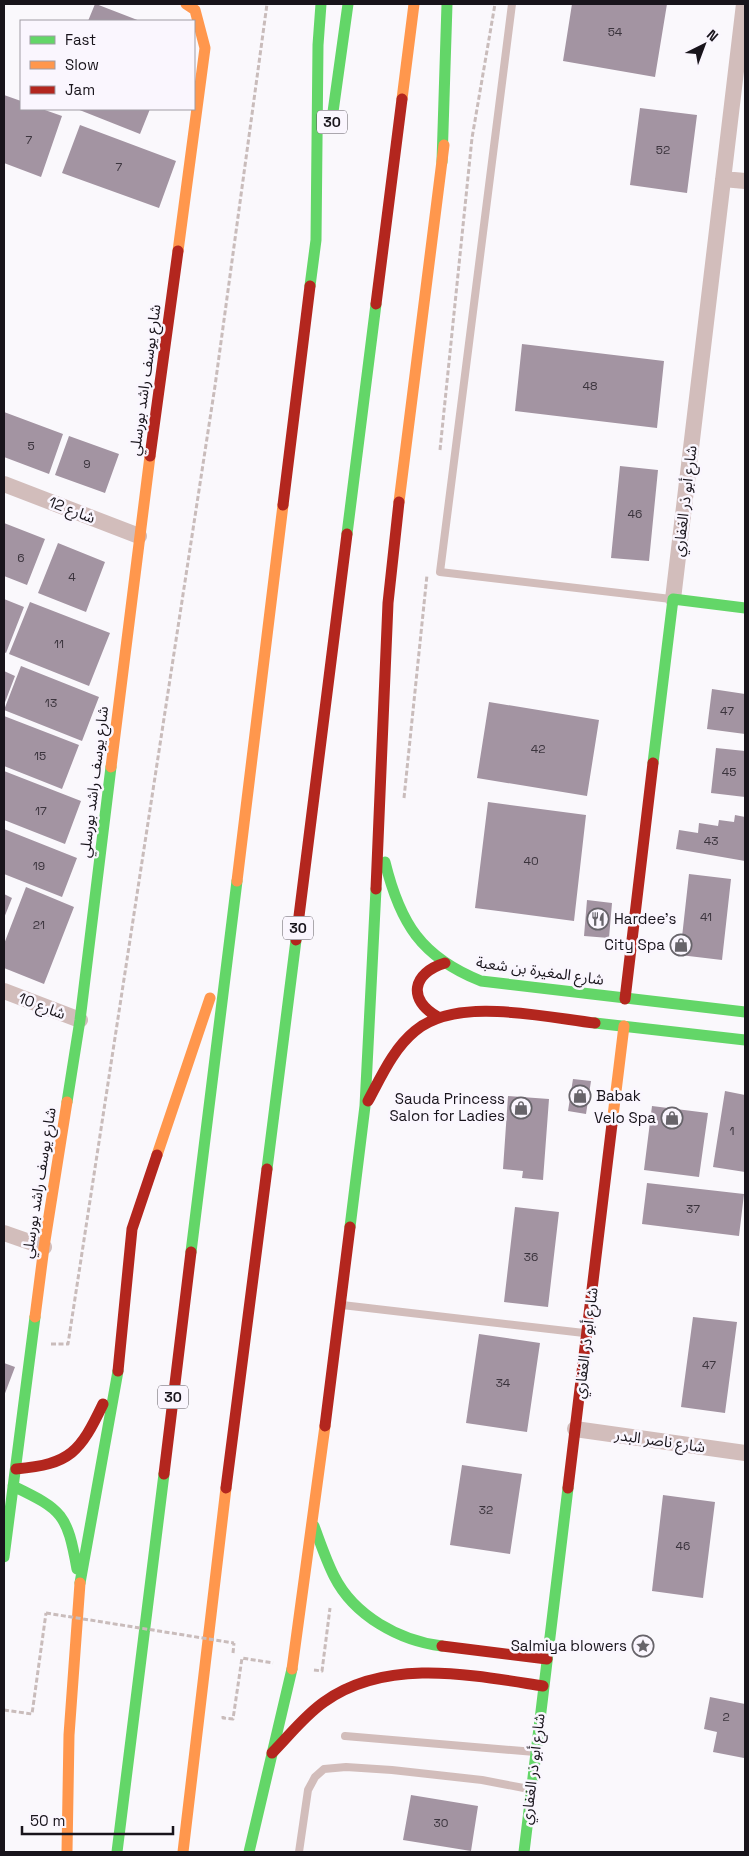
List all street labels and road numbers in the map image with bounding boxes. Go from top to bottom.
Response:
road number: 30 [317,110,347,134]
street label: شارع يوسف راشد بورسلي [124,303,168,457]
street label: شارع أبو ذر الغفاري [668,444,704,558]
street label: شارع 12 [45,492,98,530]
street label: شارع يوسف راشد بورسلي [75,705,115,859]
road number: 30 [283,916,313,940]
street label: شارع المغيرة بن شعبة [475,952,605,992]
street label: شارع 10 [15,988,69,1026]
street label: شارع يوسف راشد بورسلي [17,1106,63,1260]
street label: شارع أبو ذر الغفاري [569,1286,605,1400]
road number: 30 [158,1385,188,1408]
street label: شارع ناصر البدر [612,1425,707,1459]
street label: شارع أبو ذر الغفاري [516,1712,552,1826]

